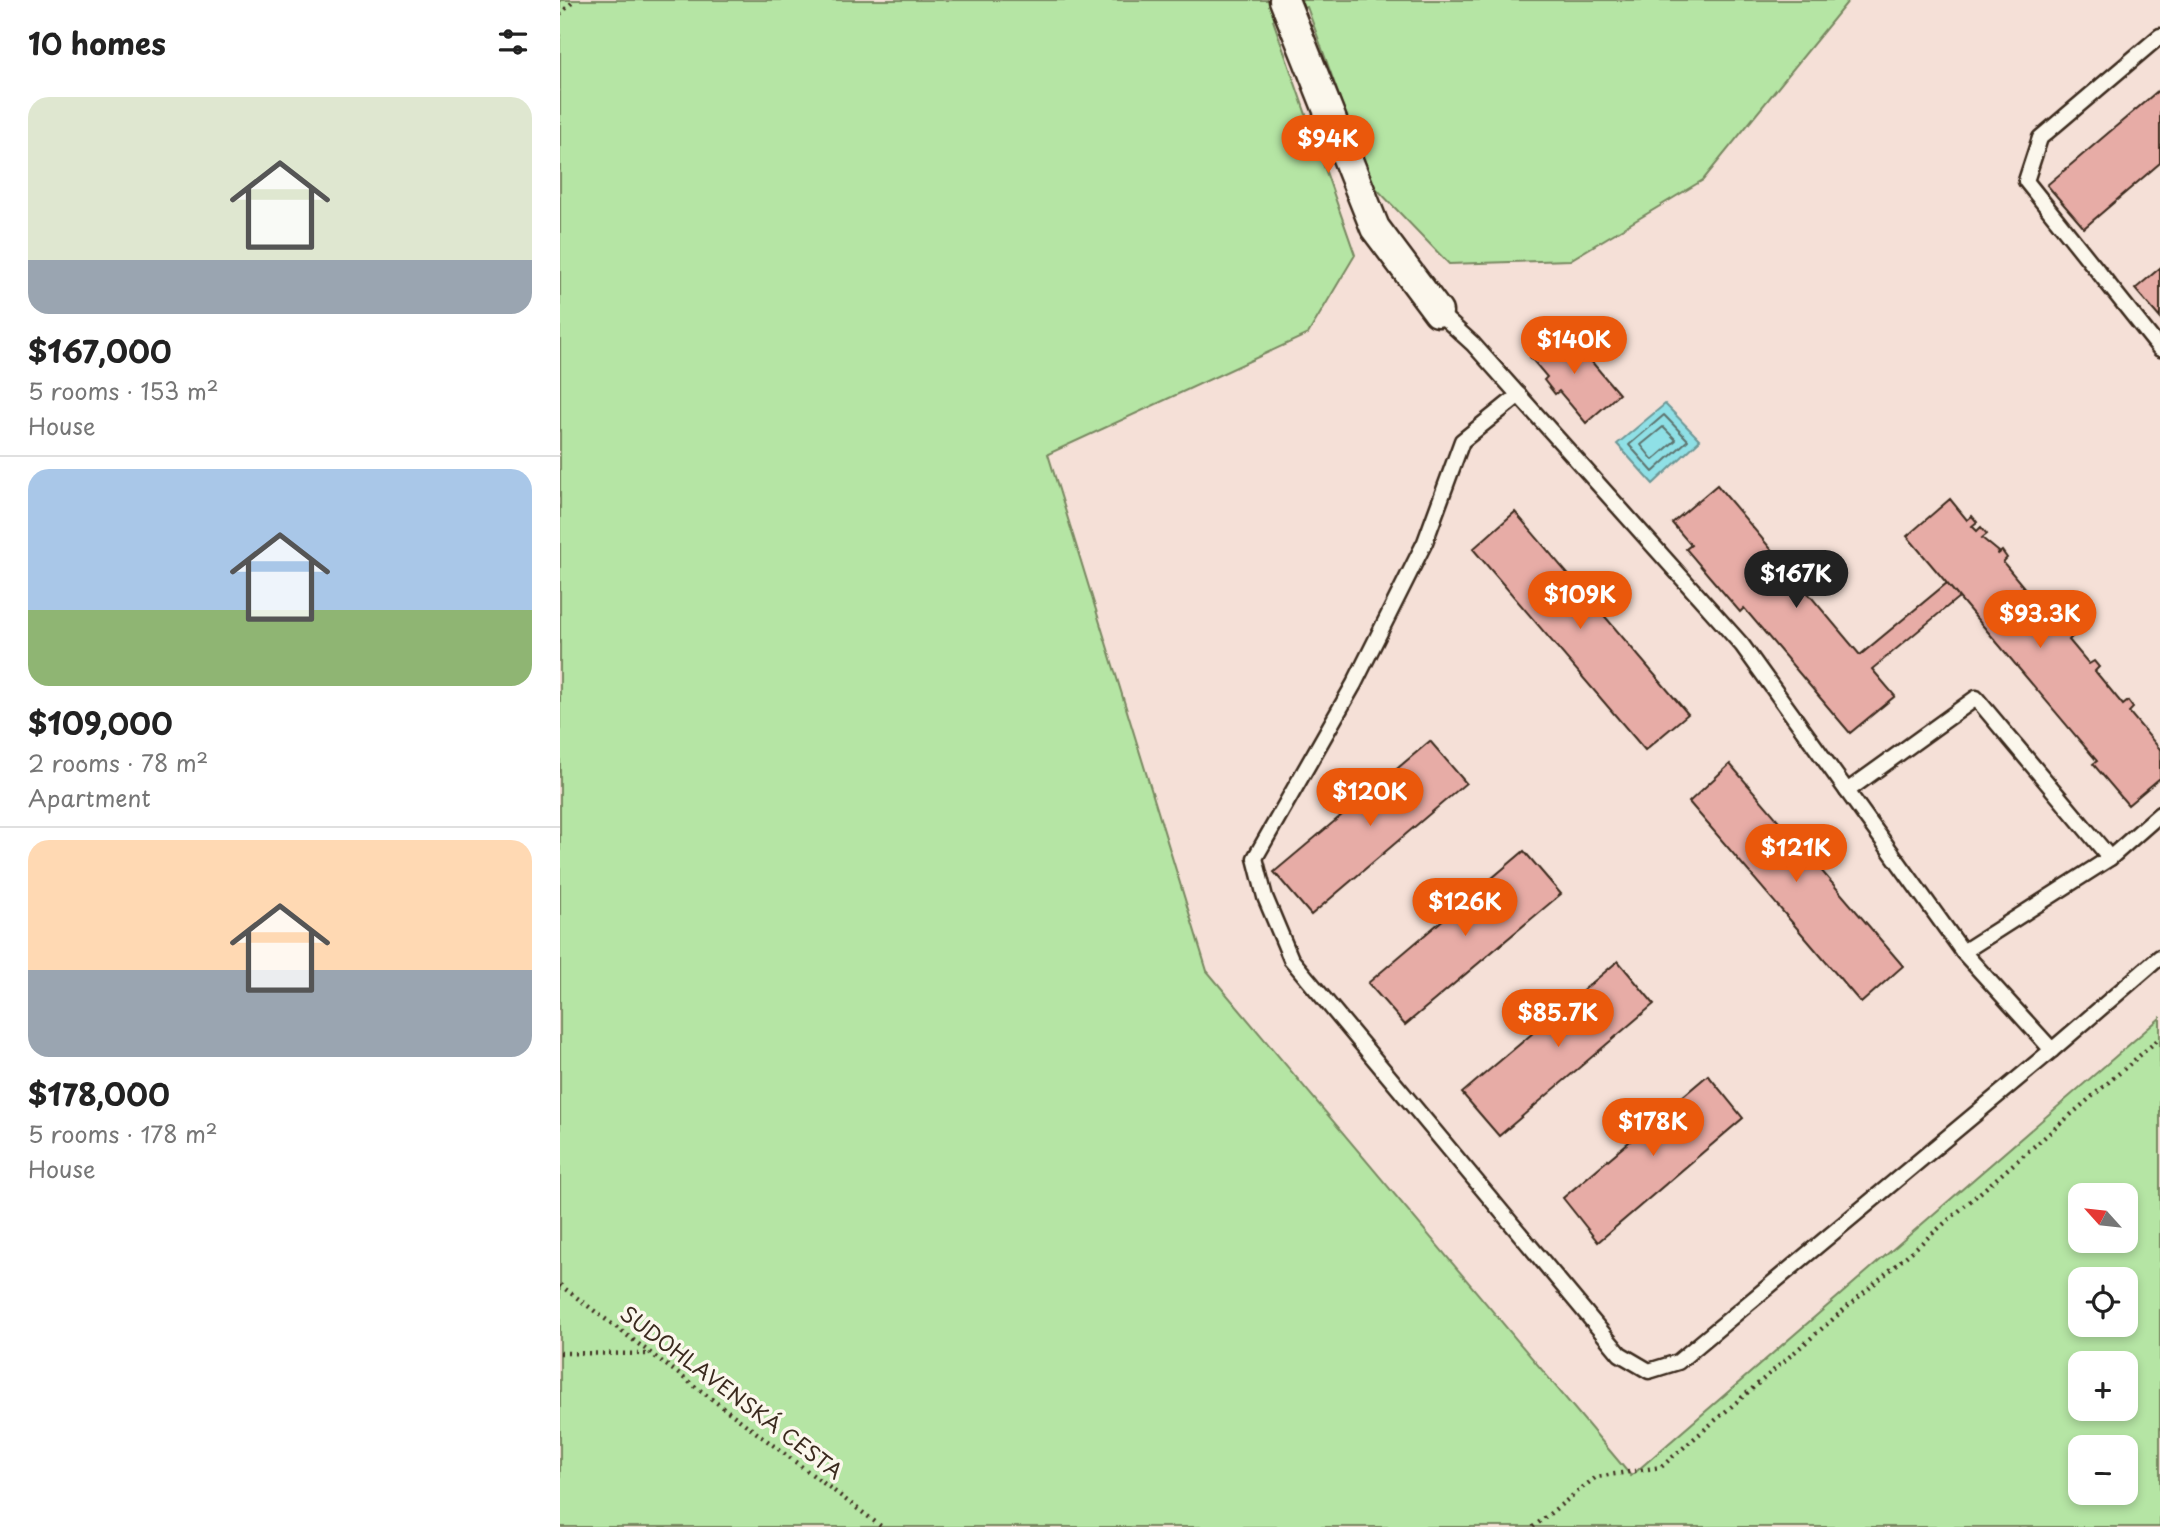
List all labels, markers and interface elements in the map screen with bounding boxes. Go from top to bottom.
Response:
text: 10 homes [28,20,166,65]
icon: filters [494,23,532,61]
pin: $94K [1287,116,1369,175]
text: $94K [1297,120,1359,155]
icon: home [217,142,343,268]
pin: $140K [1525,316,1623,376]
text: $140K [1537,321,1611,356]
text: $167,000 [28,328,172,373]
text: 5 rooms · 153 m² [28,373,219,408]
text: House [28,408,95,443]
icon: home [217,514,343,640]
pin: $167K [1747,550,1845,610]
text: $167K [1760,555,1832,590]
pin: $109K [1531,572,1629,631]
text: $109K [1544,576,1616,611]
pin: $93.3K [1983,590,2097,650]
text: $93.3K [1999,595,2081,630]
text: $109,000 [28,700,173,745]
text: 2 rooms · 78 m² [28,745,208,780]
pin: $120K [1321,768,1419,828]
text: $120K [1332,773,1408,808]
text: Apartment [28,780,151,815]
pin: $121K [1747,824,1845,884]
text: $121K [1761,829,1831,864]
pin: $126K [1416,878,1514,938]
text: $126K [1428,883,1502,918]
icon: home [217,885,343,1011]
pin: $85.7K [1501,990,1615,1049]
text: $85.7K [1518,994,1598,1029]
text: $178,000 [28,1071,170,1116]
pin: $178K [1604,1098,1702,1158]
text: $178K [1618,1103,1688,1138]
text: 5 rooms · 178 m² [28,1116,218,1151]
text: House [28,1151,95,1186]
north arrow [2068,1183,2138,1253]
map controls [2068,1183,2138,1505]
button: locate [2068,1267,2138,1337]
street label: SUDOHLAVENSKÁ CESTA [614,1297,850,1486]
button: + [2068,1351,2138,1421]
button: − [2068,1435,2138,1505]

